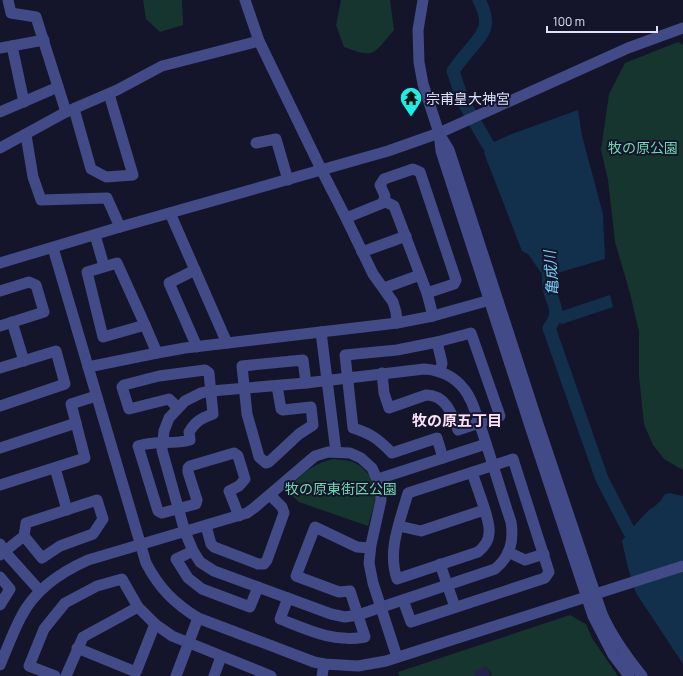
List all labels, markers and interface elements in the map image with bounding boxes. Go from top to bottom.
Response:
scale bar [547,8,657,34]
text: 100 m [553,13,585,30]
temple icon: 宗甫皇大神宮 [398,85,424,118]
place label: 宗甫皇大神宮 [426,89,510,108]
park label: 牧の原公園 [608,138,678,157]
water label: 亀成川 [539,248,563,296]
district label: 牧の原五丁目 [412,410,502,431]
park label: 牧の原東街区公園 [285,479,397,498]

